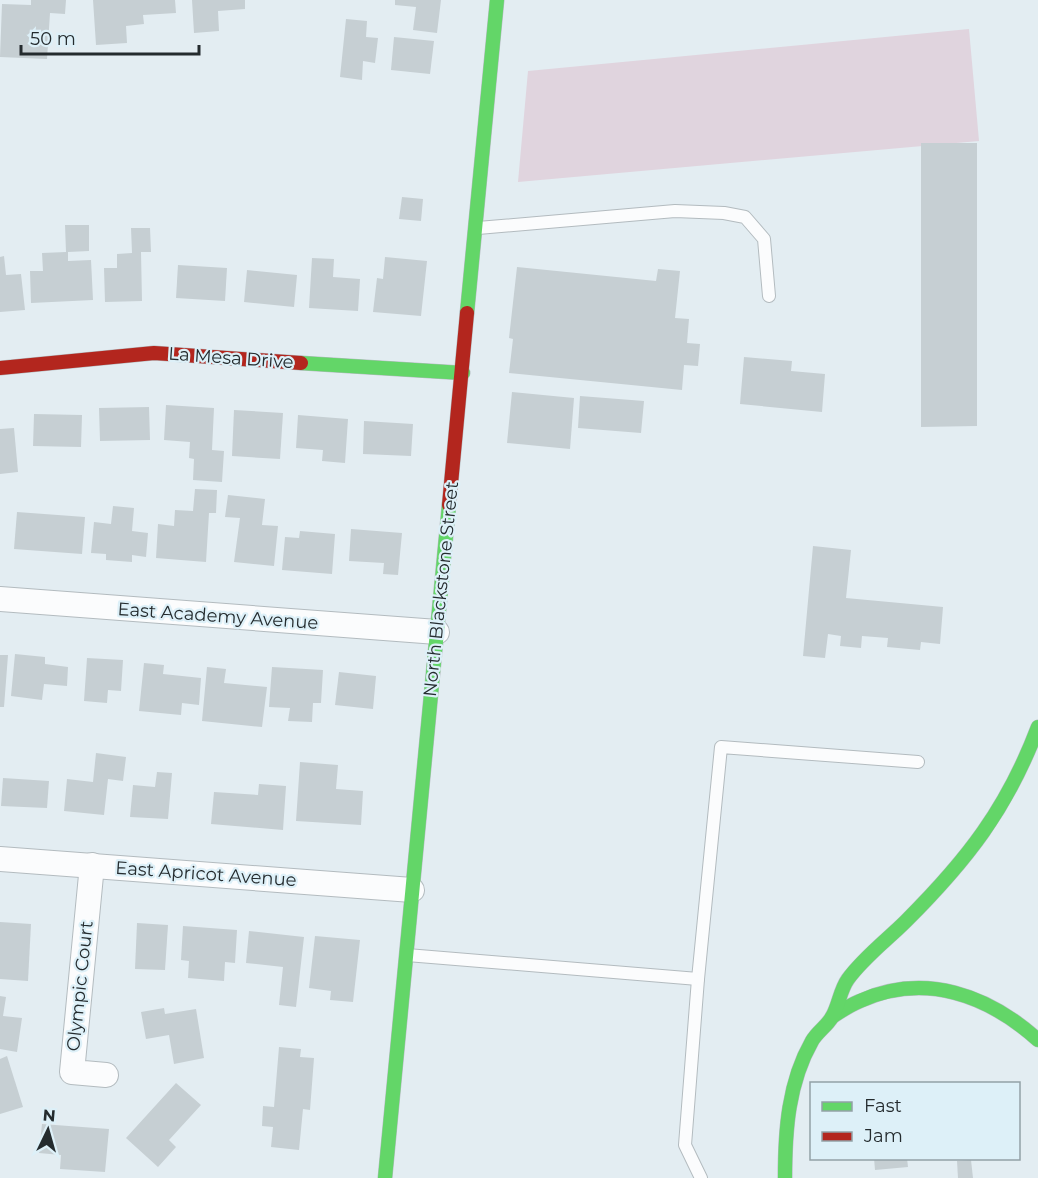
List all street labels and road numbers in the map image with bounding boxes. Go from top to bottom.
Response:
street label: La Mesa Drive [168,343,294,373]
street label: North Blackstone Street [419,480,463,698]
street label: East Academy Avenue [117,598,319,634]
street label: East Apricot Avenue [115,857,297,891]
street label: Olympic Court [62,920,98,1052]

